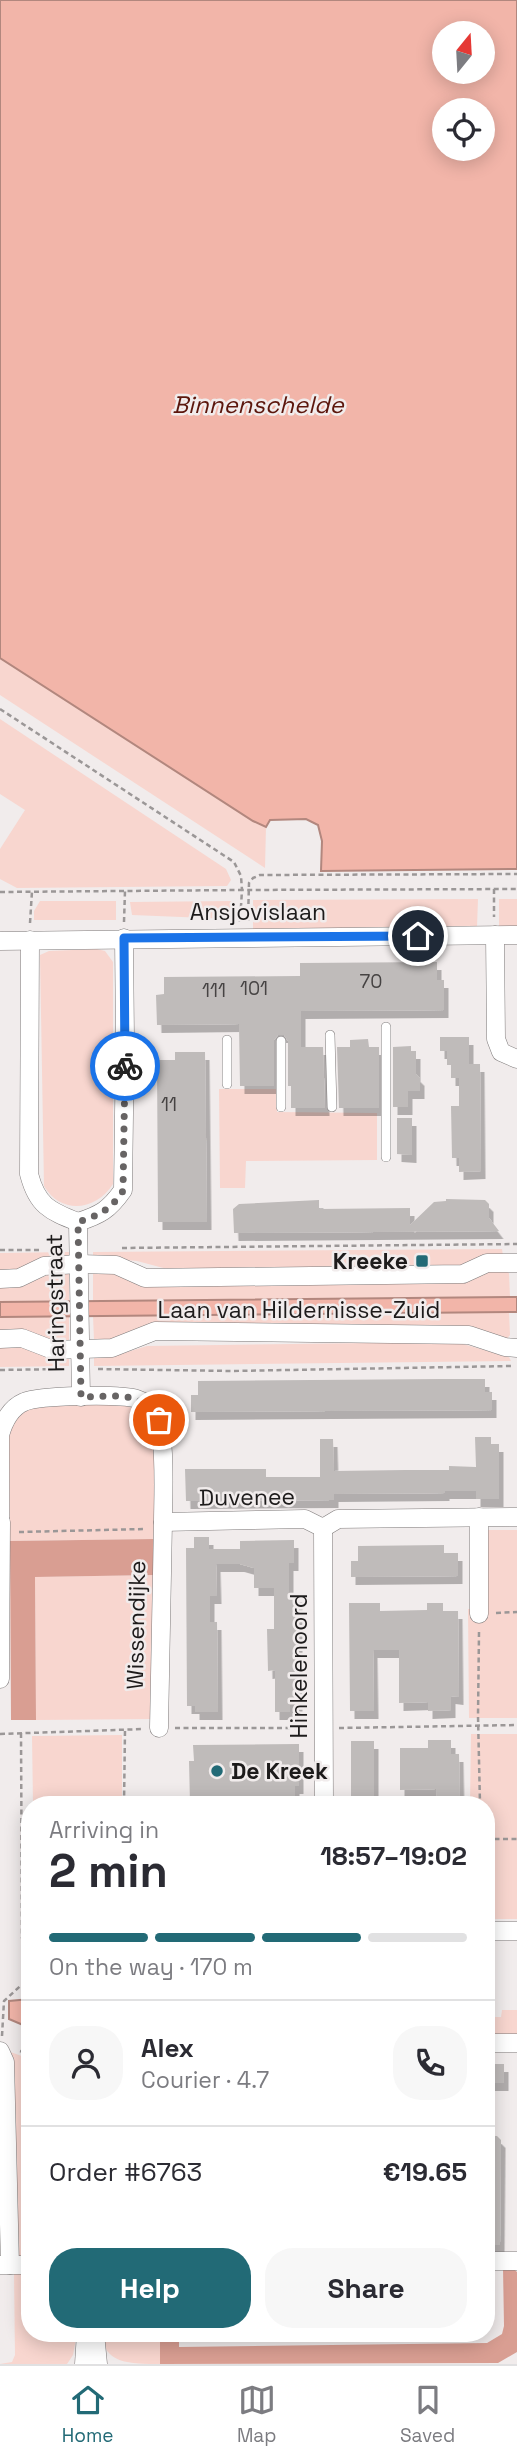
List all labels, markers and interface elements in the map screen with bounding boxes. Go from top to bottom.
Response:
north arrow [432,21,495,84]
map controls [432,21,495,161]
button: locate [432,98,495,161]
water label: Binnenschelde [172,389,345,420]
street label: Ansjovislaan [190,897,326,927]
pin [388,906,448,966]
icon: home [399,917,437,955]
house number: 70 [360,969,382,994]
house number: 101 [240,976,268,1001]
house number: 111 [202,978,226,1003]
courier [90,1031,160,1101]
icon: bike [106,1047,144,1085]
house number: 11 [161,1092,177,1117]
street label: Haringstraat [39,1233,71,1373]
place label: Kreeke [333,1246,408,1276]
marker: Kreeke [414,1253,430,1269]
street label: Laan van Hildernisse-Zuid [158,1295,440,1325]
pin [129,1390,189,1450]
icon: bag [140,1401,178,1439]
street label: Duvenee [199,1481,295,1513]
street label: Wissendijke [120,1560,152,1690]
street label: Hinkelenoord [284,1593,314,1739]
place label: De Kreek [231,1756,328,1786]
marker: De Kreek [209,1763,225,1779]
text: Arriving in [49,1815,159,1845]
text: 18:57–19:02 [320,1839,467,1873]
text: 2 min [49,1842,168,1900]
text: On the way · 170 m [49,1952,253,1982]
button: person [49,2026,123,2100]
button: phone [393,2026,467,2100]
text: Alex [141,2031,194,2065]
text: Courier · 4.7 [141,2065,269,2095]
text: Order #6763 [49,2155,202,2189]
text: €19.65 [383,2155,467,2189]
button: Help [49,2248,251,2328]
button: Share [265,2248,467,2328]
tab: Home [62,2381,113,2448]
tab: Map [237,2381,276,2448]
tab: Saved [400,2381,455,2448]

